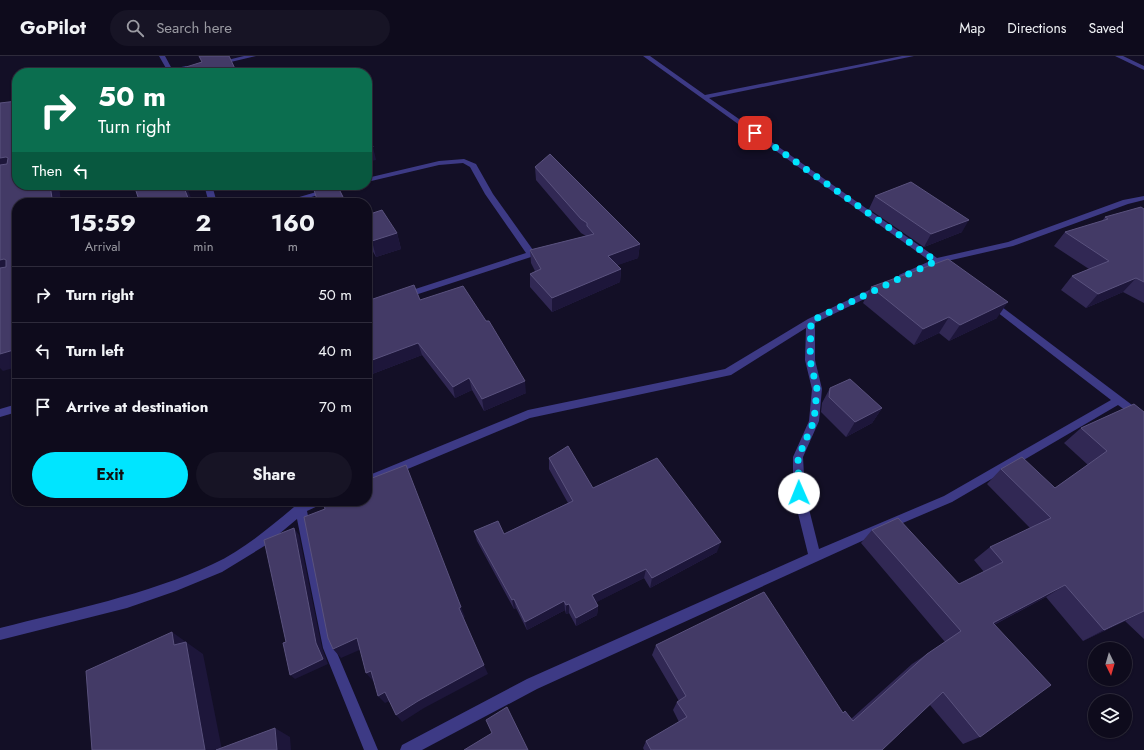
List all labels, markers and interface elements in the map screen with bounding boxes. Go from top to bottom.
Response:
search box [110,10,390,46]
text: GoPilot [20,14,86,41]
icon: search [124,17,146,39]
text: Search here [156,17,232,39]
text: Map [959,18,985,38]
text: Directions [1007,18,1067,38]
text: Saved [1089,18,1124,38]
text: 50 m [98,76,166,117]
icon: right [32,84,84,136]
text: Turn right [98,114,170,140]
pin [738,116,772,150]
icon: arrive [744,122,766,144]
text: Then [32,160,62,182]
icon: left [70,160,92,182]
text: 15:59 [69,205,136,240]
text: 2 [196,205,211,240]
text: 160 [271,205,315,240]
text: Arrival [85,237,121,256]
text: min [193,237,214,256]
text: m [288,237,298,256]
icon: right [32,284,54,306]
text: Turn right [66,284,134,306]
text: 50 m [318,284,352,306]
icon: left [32,340,54,362]
text: Turn left [66,340,124,362]
text: 40 m [318,340,352,362]
icon: arrive [32,396,54,418]
text: Arrive at destination [66,396,208,418]
text: 70 m [319,396,352,418]
button: Exit [32,452,188,498]
button: Share [196,452,352,498]
position arrow [778,472,820,514]
north arrow [1088,642,1132,686]
map controls [1088,642,1132,738]
button: layers [1088,694,1132,738]

